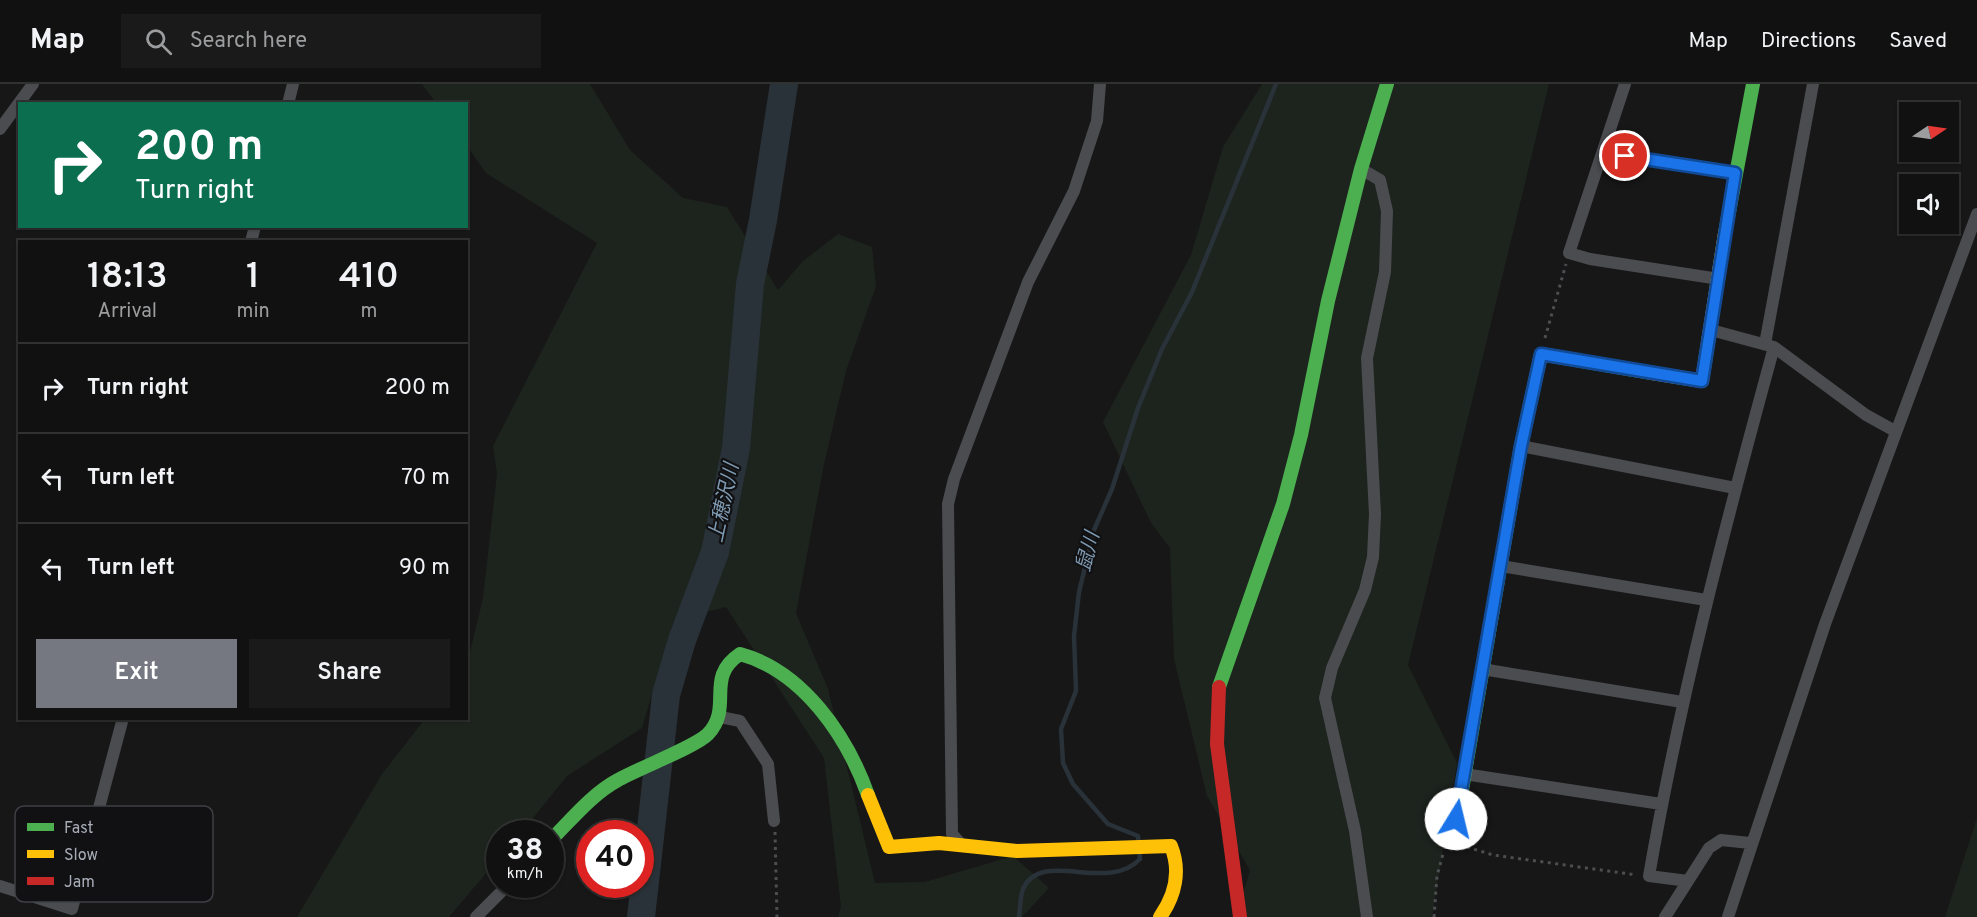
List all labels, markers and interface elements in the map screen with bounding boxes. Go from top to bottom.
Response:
search box [121,14,541,68]
text: Map [30,23,85,59]
icon: search [142,25,175,58]
text: Search here [190,28,307,55]
text: Map [1688,28,1728,55]
text: Directions [1761,28,1856,55]
text: Saved [1889,28,1947,55]
north arrow [1899,102,1959,162]
map controls [1899,102,1959,234]
text: 200 m [135,122,263,175]
icon: right [36,126,114,204]
pin [1599,130,1650,181]
icon: arrive [1608,139,1641,172]
text: Turn right [135,174,254,208]
button: sound [1899,174,1959,234]
text: 18:13 [87,255,168,301]
text: 1 [246,255,260,301]
text: 410 [339,255,399,301]
text: Arrival [97,299,157,325]
text: min [236,299,270,325]
text: m [360,299,377,325]
icon: right [36,372,69,405]
text: Turn right [87,375,189,402]
text: 200 m [385,375,450,402]
water label: 上穂沢川 [704,459,746,545]
icon: left [36,462,69,495]
text: Turn left [87,465,175,492]
text: 70 m [401,465,450,492]
water label: 鼠川 [1071,527,1107,575]
icon: left [36,552,69,585]
text: Turn left [87,555,175,582]
text: 90 m [399,555,450,582]
button: Exit [36,639,237,708]
button: Share [249,639,450,708]
position arrow [1424,787,1488,851]
legend [15,806,213,902]
text: Fast [64,819,94,839]
speed limit sign: 40 [576,820,654,898]
text: 38 [507,833,543,870]
text: Slow [64,846,98,866]
text: km/h [507,865,543,884]
text: Jam [64,873,95,893]

